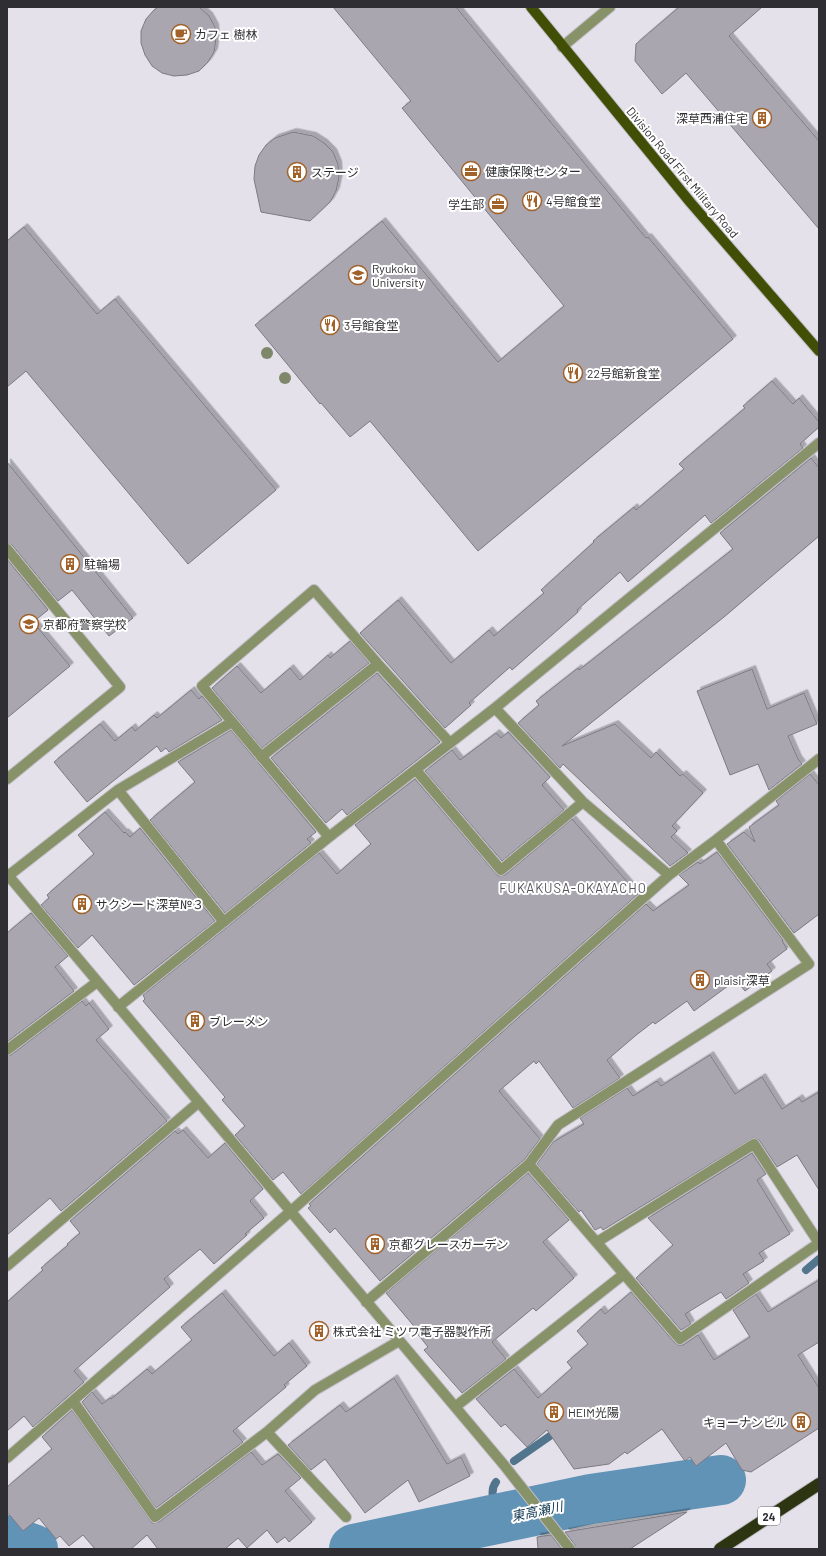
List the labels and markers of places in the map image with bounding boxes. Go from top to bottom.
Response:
cafe icon: カフェ 樹林 [170,23,192,45]
place label: カフェ 樹林 [195,27,257,41]
building icon: 深草西浦住宅 [751,107,773,129]
place label: 深草西浦住宅 [676,111,748,125]
office icon: 健康保険センター [460,160,482,182]
building icon: ステージ [286,161,308,183]
place label: 健康保険センター [485,164,581,178]
place label: ステージ [311,165,359,179]
restaurant icon: 4号館食堂 [521,190,543,212]
office icon: 学生部 [487,193,509,215]
place label: 4号館食堂 [546,194,601,208]
place label: 学生部 [448,197,484,211]
place label: Ryukoku University [372,261,425,289]
school or university icon: Ryukoku University [347,264,369,286]
restaurant icon: 3号館食堂 [319,314,341,336]
place label: 3号館食堂 [344,318,398,332]
restaurant icon: 22号館新食堂 [562,362,584,384]
place label: 22号館新食堂 [587,366,660,380]
building icon: 駐輪場 [59,553,81,575]
place label: 駐輪場 [84,557,120,571]
school or university icon: 京都府警察学校 [18,613,40,635]
place label: 京都府警察学校 [43,617,127,631]
building icon: サクシード深草№３ [71,893,93,915]
place label: サクシード深草№３ [96,897,204,911]
building icon: plaisir深草 [689,969,711,991]
place label: plaisir深草 [714,973,770,987]
building icon: ブレーメン [184,1010,206,1032]
place label: ブレーメン [209,1014,269,1028]
building icon: 京都グレースガーデン [364,1233,386,1255]
place label: 京都グレースガーデン [389,1237,508,1251]
building icon: 株式会社 ミツワ電子器製作所 [308,1320,330,1342]
place label: 株式会社 ミツワ電子器製作所 [333,1324,491,1338]
building icon: HEIM光陽 [543,1401,565,1423]
place label: HEIM光陽 [568,1405,619,1419]
building icon: キョーナンビル [790,1411,812,1433]
place label: キョーナンビル [703,1415,787,1429]

